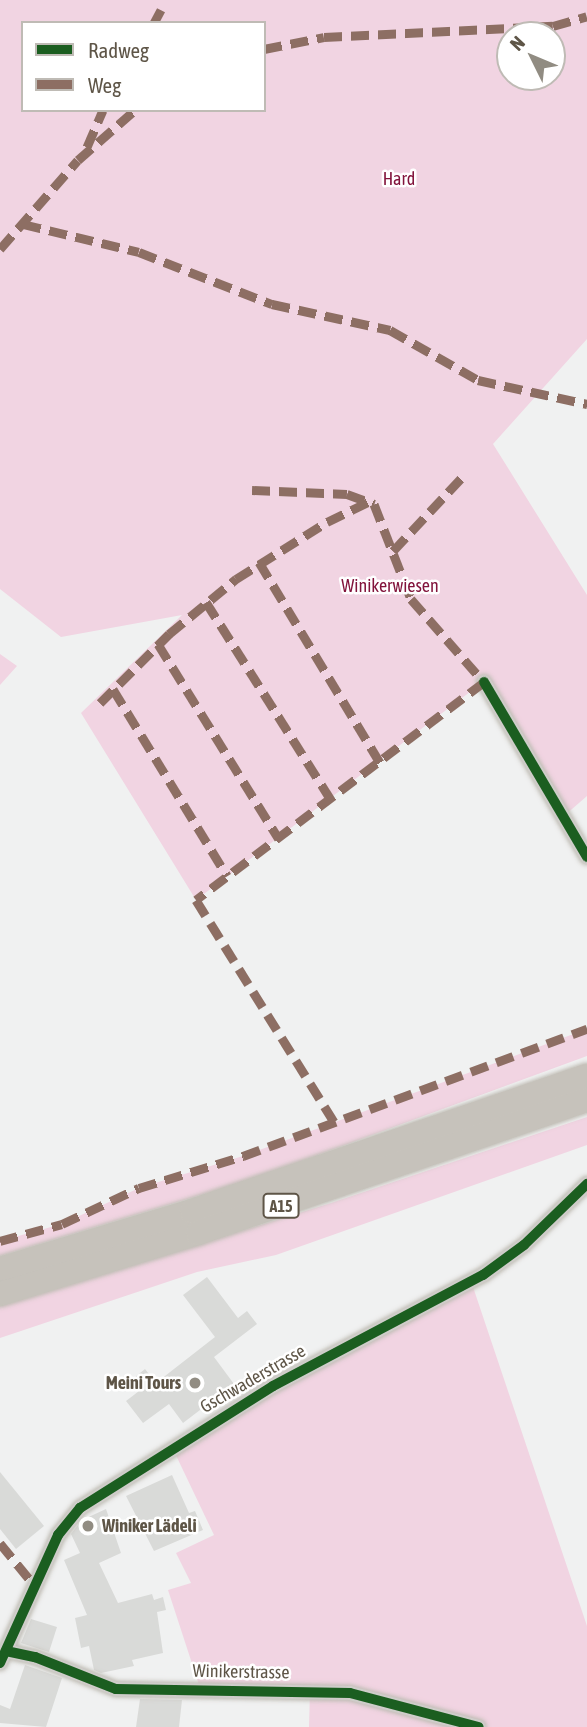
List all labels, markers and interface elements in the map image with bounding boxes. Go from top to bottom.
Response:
legend [21,21,266,112]
north arrow [496,21,566,91]
text: N [505,31,529,55]
text: Radweg [88,38,149,62]
text: Weg [88,73,121,97]
park label: Hard [383,168,415,190]
park label: Winikerwiesen [341,575,439,597]
road number: A15 [262,1194,300,1218]
street label: Gschwaderstrasse [197,1340,309,1418]
place label: Meini Tours [106,1372,181,1394]
marker: Meini Tours [187,1375,203,1391]
place label: Winiker Lädeli [102,1515,197,1537]
marker: Winiker Lädeli [80,1518,96,1534]
street label: Winikerstrasse [192,1660,290,1684]

